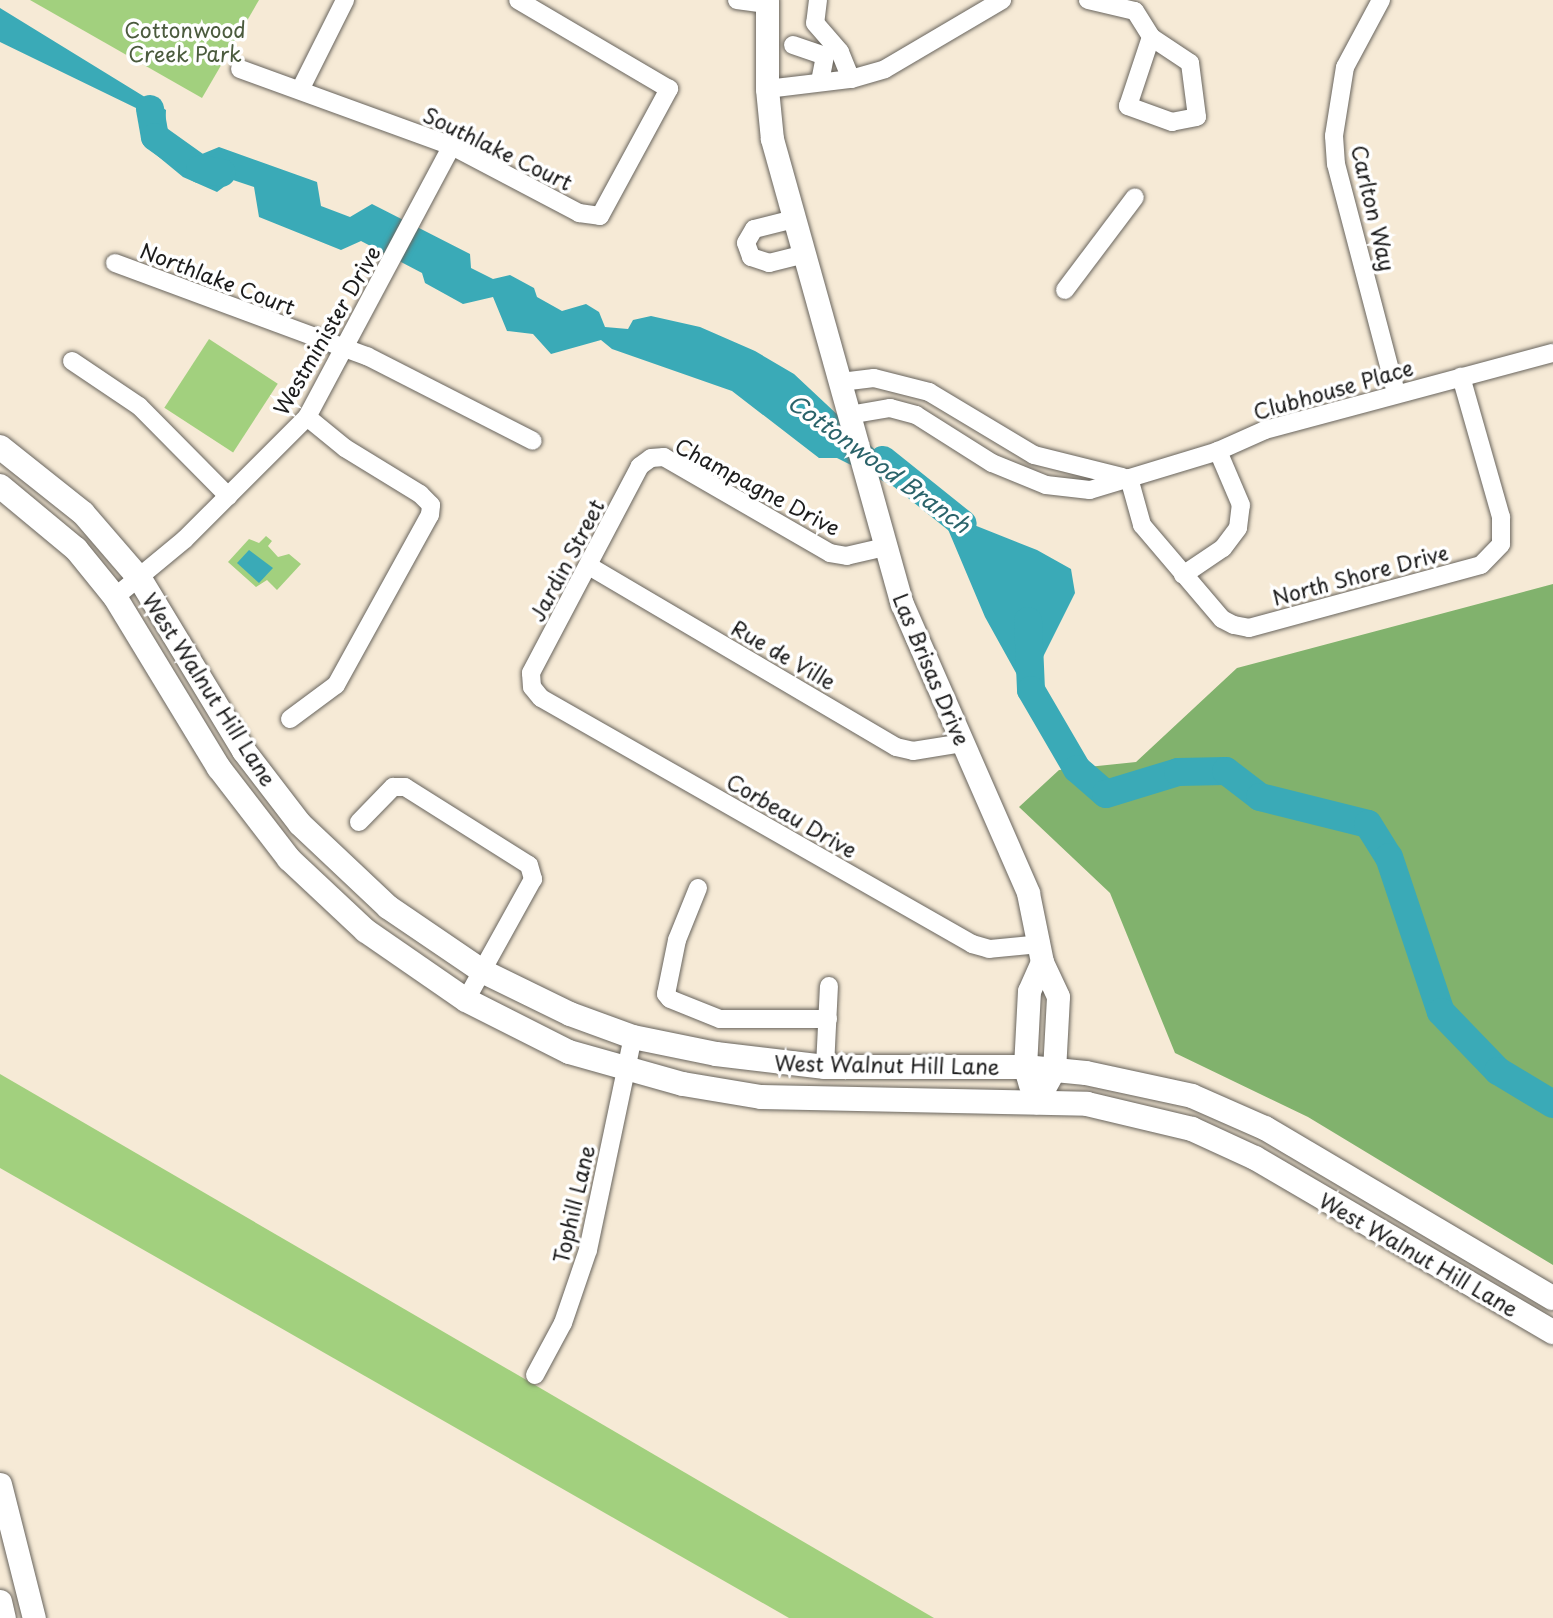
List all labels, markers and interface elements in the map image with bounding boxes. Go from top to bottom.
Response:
park label: Cottonwood Creek Park [124,16,246,66]
street label: Southlake Court [419,101,577,195]
street label: Carlton Way [1347,143,1401,273]
street label: Northlake Court [136,237,300,319]
street label: Westminister Drive [267,240,385,420]
street label: Clubhouse Place [1250,354,1416,424]
water label: Cottonwood Branch [782,387,976,539]
street label: Champagne Drive [671,432,845,540]
street label: Jardin Street [523,495,609,625]
street label: North Shore Drive [1268,538,1452,610]
street label: West Walnut Hill Lane [138,588,282,790]
street label: Las Brisas Drive [888,588,976,750]
street label: Rue de Ville [726,613,842,695]
street label: Corbeau Drive [723,768,861,862]
street label: West Walnut Hill Lane [775,1049,999,1079]
street label: Tophill Lane [547,1142,599,1266]
street label: West Walnut Hill Lane [1316,1187,1522,1321]

